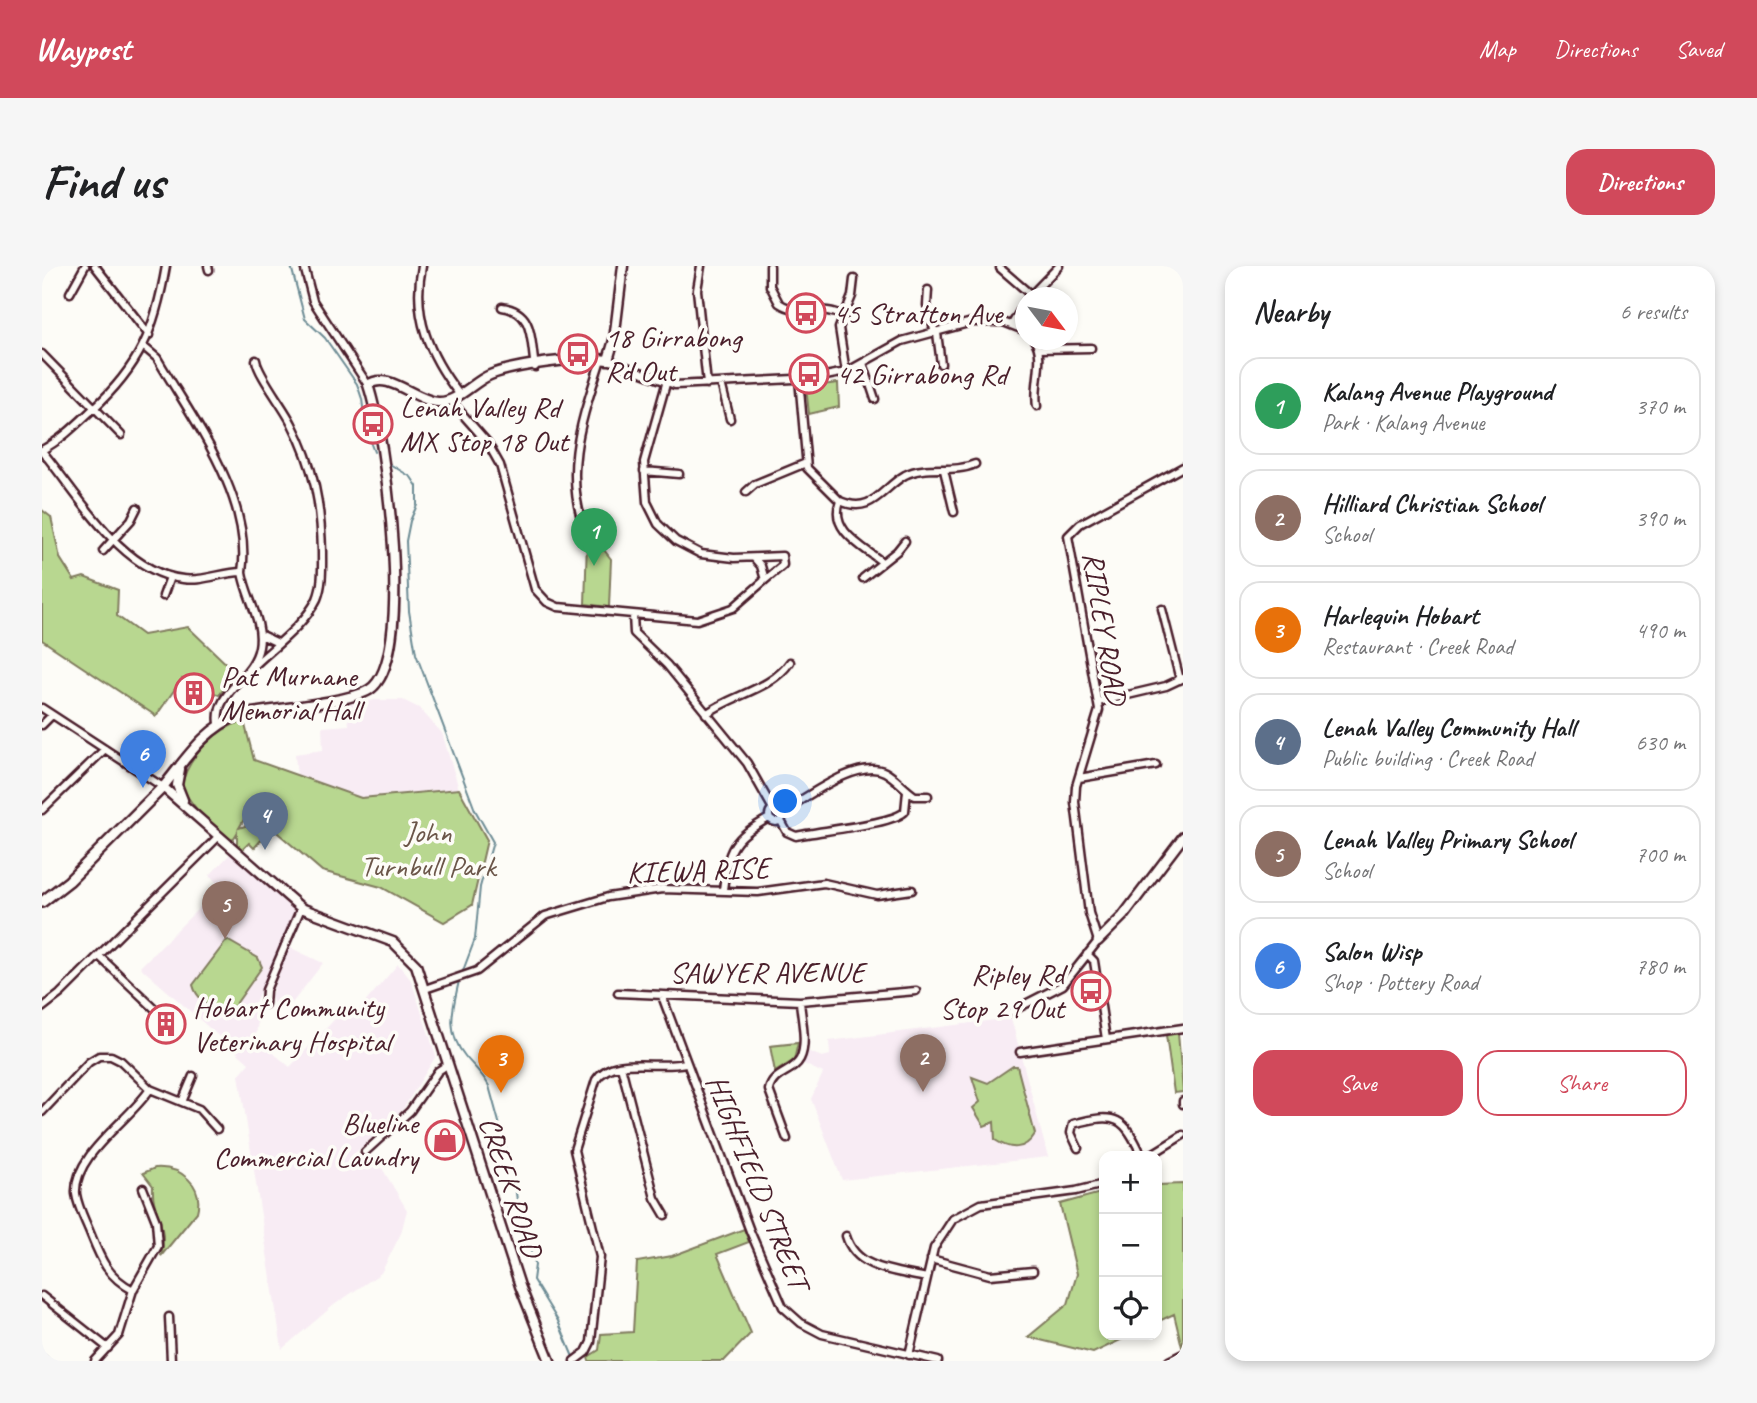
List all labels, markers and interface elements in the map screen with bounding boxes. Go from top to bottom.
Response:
text: Waypost [35,28,131,70]
text: Map [1479,34,1516,64]
text: Directions [1554,34,1637,64]
text: Saved [1675,34,1722,64]
button: Directions [1566,149,1715,215]
text: Find us [42,151,164,213]
north arrow [1015,287,1078,350]
bus stop icon: 45 Stratton Ave [785,292,827,334]
text: Nearby [1253,293,1329,331]
place label: 45 Stratton Ave [833,294,1004,332]
text: 6 results [1620,297,1687,326]
place label: 18 Girrabong Rd Out [605,318,744,390]
bus stop icon: 18 Girrabong Rd Out [557,333,599,375]
bus stop icon: 42 Girrabong Rd [788,353,830,395]
place label: 42 Girrabong Rd [836,355,1011,393]
text: Kalang Avenue Playground [1322,375,1553,408]
place label: Lenah Valley Rd MX Stop 18 Out [400,388,571,460]
text: 1 [1273,392,1283,421]
text: 370 m [1636,392,1685,421]
bus stop icon: Lenah Valley Rd MX Stop 18 Out [352,403,394,445]
text: Park · Kalang Avenue [1322,408,1485,437]
text: Hilliard Christian School [1322,487,1542,520]
text: 2 [1273,504,1283,533]
text: 390 m [1636,504,1685,533]
pin: 1 [571,508,617,566]
text: School [1322,520,1371,549]
street label: RIPLEY ROAD [1074,549,1136,709]
text: Harlequin Hobart [1322,599,1479,632]
text: 3 [1273,616,1283,645]
text: 490 m [1636,616,1685,645]
text: Restaurant · Creek Road [1322,632,1513,661]
place label: Pat Murnane Memorial Hall [221,657,366,729]
building icon: Pat Murnane Memorial Hall [173,672,215,714]
text: Lenah Valley Community Hall [1322,711,1575,744]
text: 4 [1273,728,1283,757]
text: 630 m [1636,728,1685,757]
pin: 6 [120,730,166,788]
text: Public building · Creek Road [1322,744,1533,773]
your location [768,784,802,818]
pin: 4 [242,792,288,850]
park label: John Turnbull Park [361,813,497,885]
text: Lenah Valley Primary School [1322,823,1573,856]
text: 5 [1273,840,1283,869]
text: 700 m [1636,840,1685,869]
street label: KIEWA RISE [626,848,773,891]
text: School [1322,856,1371,885]
pin: 5 [202,881,248,939]
text: Salon Wisp [1322,935,1421,968]
text: 6 [1273,952,1283,981]
text: 780 m [1636,952,1685,981]
street label: SAWYER AVENUE [669,953,868,991]
place label: Ripley Rd Stop 29 Out [940,955,1068,1027]
text: Shop · Pottery Road [1322,968,1478,997]
bus stop icon: Ripley Rd Stop 29 Out [1070,970,1112,1012]
place label: Hobart Community Veterinary Hospital [193,988,395,1060]
building icon: Hobart Community Veterinary Hospital [145,1003,187,1045]
pin: 2 [900,1034,946,1092]
pin: 3 [478,1035,524,1093]
button: Save [1253,1050,1463,1116]
button: Share [1477,1050,1687,1116]
street label: HIGHFIELD STREET [698,1069,821,1301]
place label: Blueline Commercial Laundry [214,1104,421,1176]
street label: CREEK ROAD [470,1112,552,1265]
shop icon: Blueline Commercial Laundry [424,1119,466,1161]
map controls [1099,1151,1162,1340]
button: + [1099,1151,1162,1214]
button: − [1099,1214,1162,1277]
button: locate [1099,1277,1162,1340]

